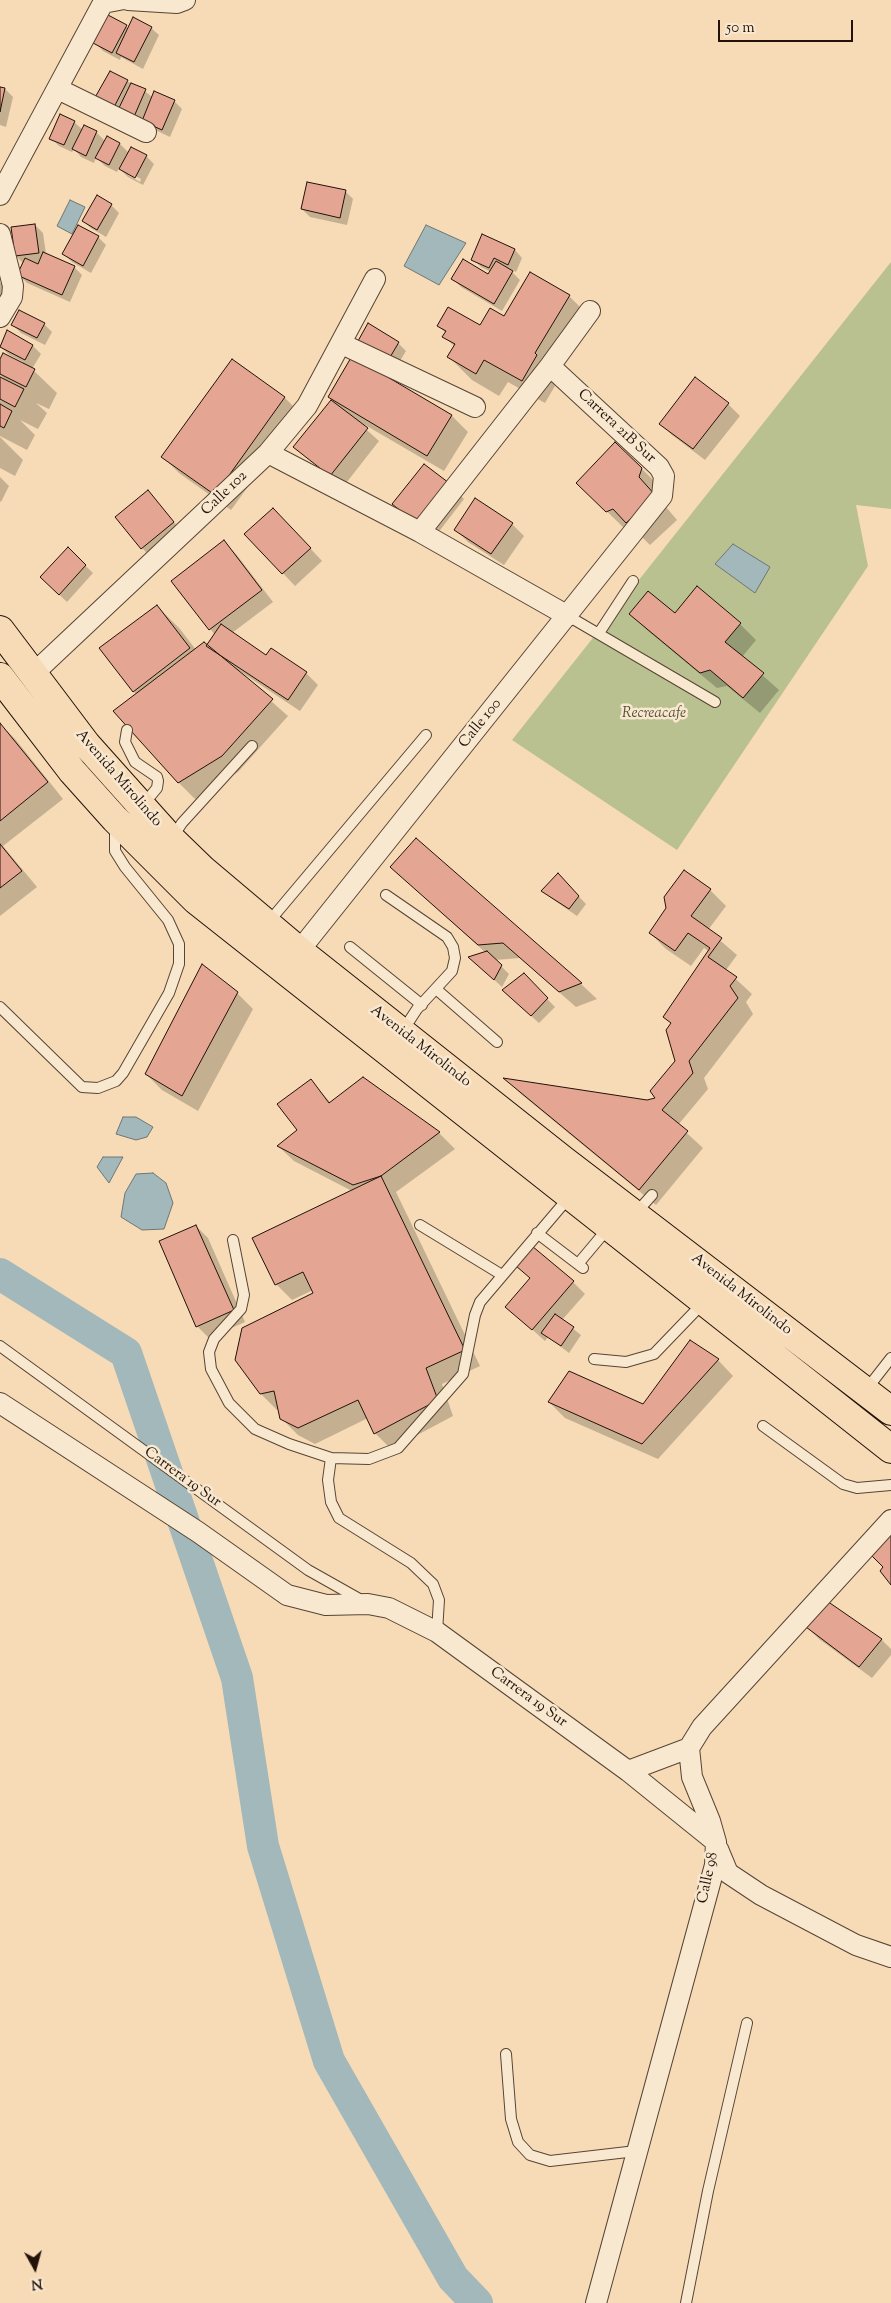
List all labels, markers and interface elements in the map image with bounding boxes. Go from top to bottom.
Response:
scale bar [721,10,856,42]
text: 50 m [726,18,755,39]
street label: Carrera 21B Sur [573,386,659,468]
street label: Calle 102 [198,468,252,520]
street label: Calle 100 [456,696,506,752]
park label: Recreacafe [622,705,686,723]
street label: Avenida Mirolindo [71,727,165,831]
street label: Avenida Mirolindo [366,1002,474,1092]
street label: Avenida Mirolindo [687,1250,795,1340]
street label: Carrera 19 Sur [140,1444,224,1512]
street label: Carrera 19 Sur [486,1664,570,1732]
street label: Calle 98 [695,1851,723,1905]
north arrow [10,2243,60,2293]
text: N [30,2272,44,2293]

